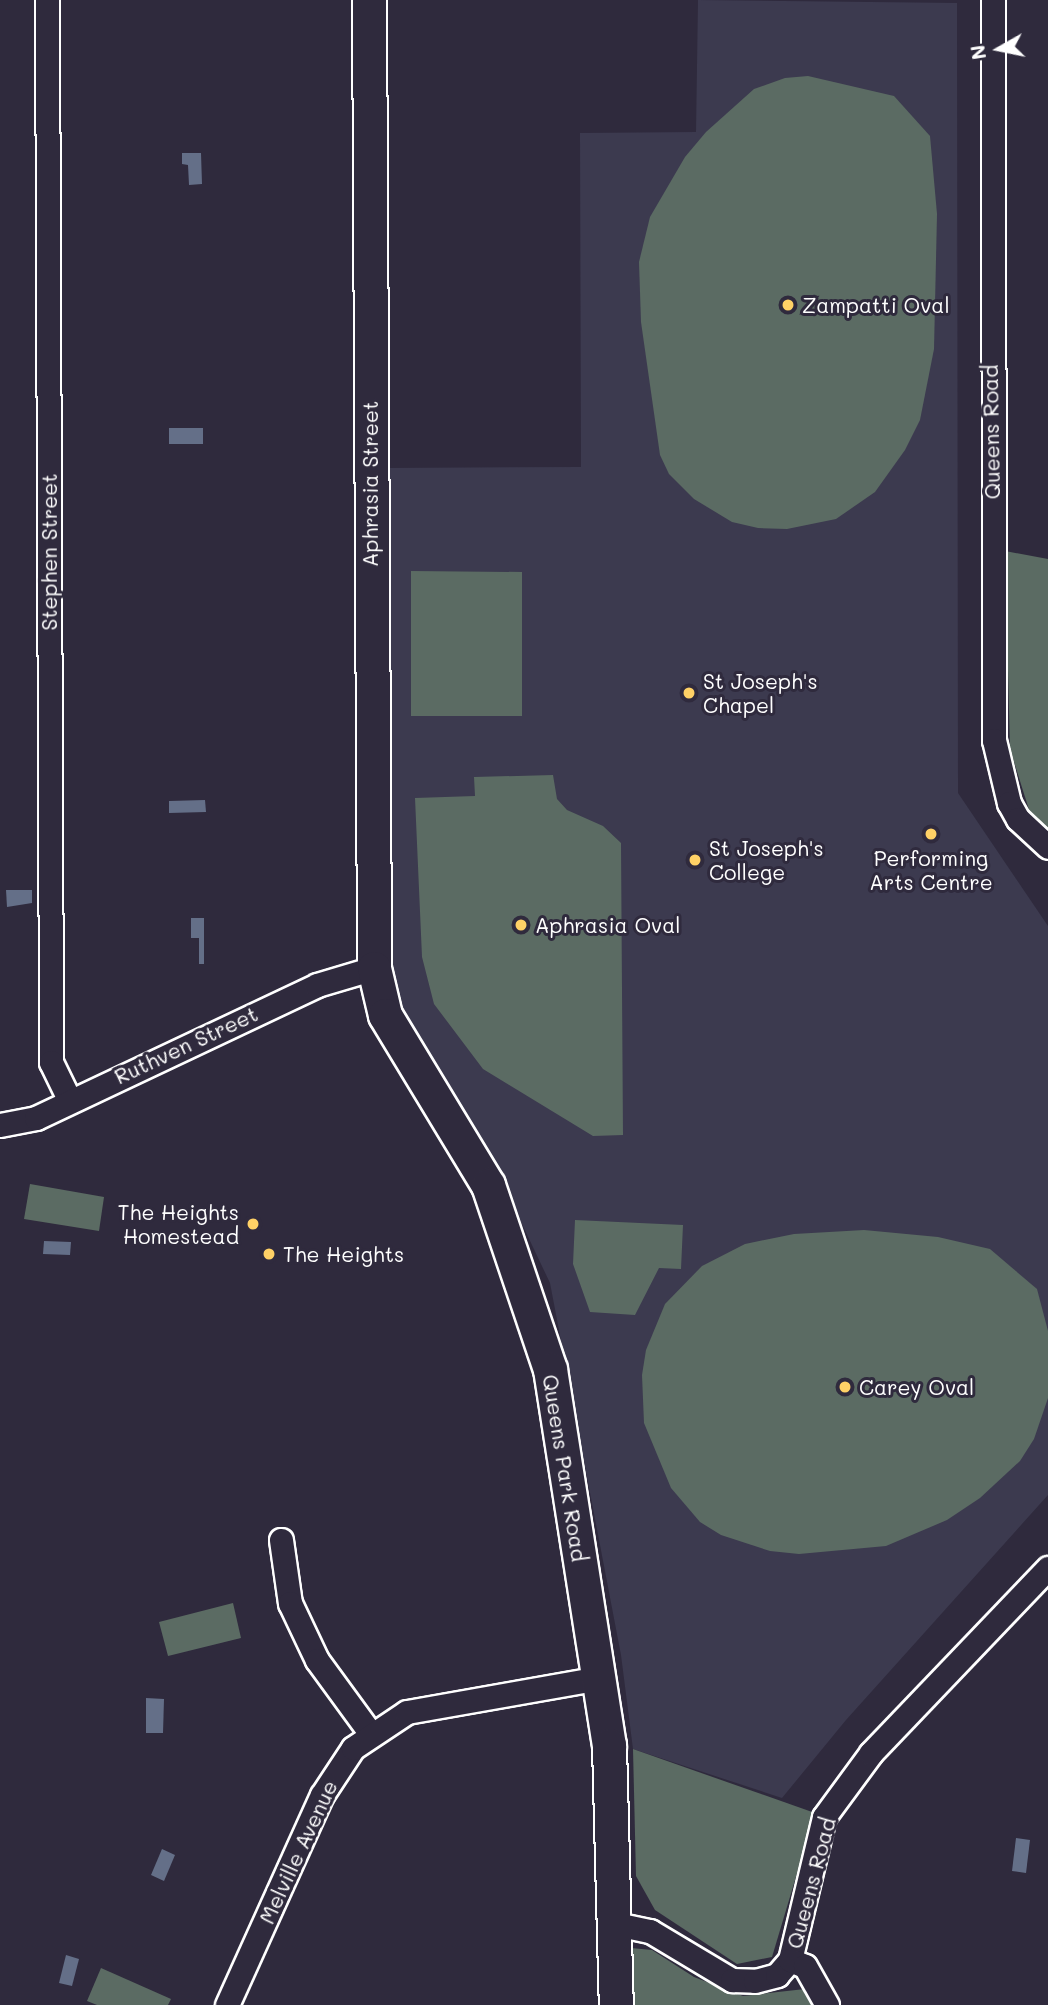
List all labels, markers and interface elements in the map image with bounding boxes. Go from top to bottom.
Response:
north arrow [964,14,1034,84]
text: N [964,43,991,61]
place label: Zampatti Oval [802,292,950,318]
marker: Zampatti Oval [780,297,796,313]
street label: Queens Road [977,364,1005,500]
street label: Aphrasia Street [357,401,383,567]
street label: Stephen Street [36,473,62,631]
place label: St Joseph's Chapel [703,668,818,718]
marker: St Joseph's Chapel [681,685,697,701]
marker: Performing Arts Centre [923,826,939,842]
place label: St Joseph's College [709,835,824,885]
place label: Performing Arts Centre [869,845,993,895]
marker: St Joseph's College [687,852,703,868]
place label: Aphrasia Oval [535,912,680,938]
marker: Aphrasia Oval [513,917,529,933]
street label: Ruthven Street [110,1001,262,1089]
place label: The Heights Homestead [118,1199,239,1249]
marker: The Heights Homestead [245,1216,261,1232]
place label: The Heights [283,1241,404,1267]
marker: The Heights [261,1246,277,1262]
street label: Queens Park Road [538,1373,592,1563]
place label: Carey Oval [859,1374,974,1400]
marker: Carey Oval [837,1379,853,1395]
street label: Melville Avenue [254,1776,342,1928]
street label: Queens Road [781,1815,841,1951]

